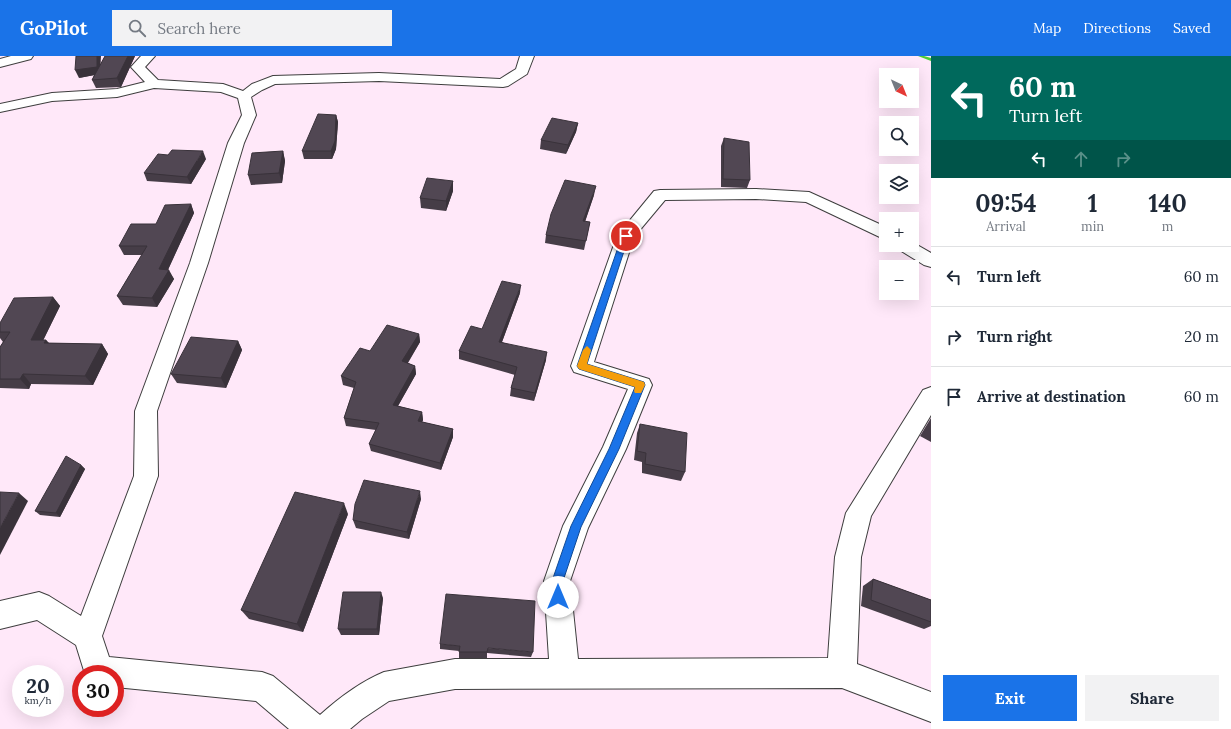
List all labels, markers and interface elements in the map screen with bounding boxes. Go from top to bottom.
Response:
search box [112,10,392,46]
text: GoPilot [20,16,88,40]
icon: search [126,17,148,39]
text: Search here [158,19,241,38]
text: Map [1033,19,1061,37]
text: Directions [1083,19,1151,37]
text: Saved [1173,19,1211,37]
north arrow [879,68,919,108]
map controls [879,68,919,300]
text: 60 m [1009,69,1076,105]
icon: left [943,72,995,124]
text: Turn left [1009,104,1082,127]
button: search [879,116,919,156]
icon: left [1028,148,1050,170]
icon: ahead [1070,148,1092,170]
icon: right [1112,148,1134,170]
button: layers [879,164,919,204]
text: 09:54 [975,188,1037,219]
text: 1 [1088,188,1098,219]
text: 140 [1149,188,1187,219]
button: + [879,212,919,252]
text: Arrival [986,218,1026,235]
text: min [1081,218,1104,235]
text: m [1162,218,1173,235]
pin [609,219,643,253]
icon: arrive [615,225,637,247]
button: − [879,260,919,300]
icon: left [943,266,965,288]
text: Turn left [977,267,1041,286]
text: 60 m [1184,267,1219,286]
icon: right [943,326,965,348]
text: Turn right [977,327,1053,346]
text: 20 m [1184,327,1219,346]
icon: arrive [943,386,965,408]
text: Arrive at destination [977,387,1126,406]
text: 60 m [1184,387,1219,406]
position arrow [537,576,579,618]
speed limit sign: 30 [72,665,124,717]
text: 20 [26,673,50,698]
button: Exit [943,675,1077,721]
button: Share [1085,675,1219,721]
text: km/h [24,694,52,707]

